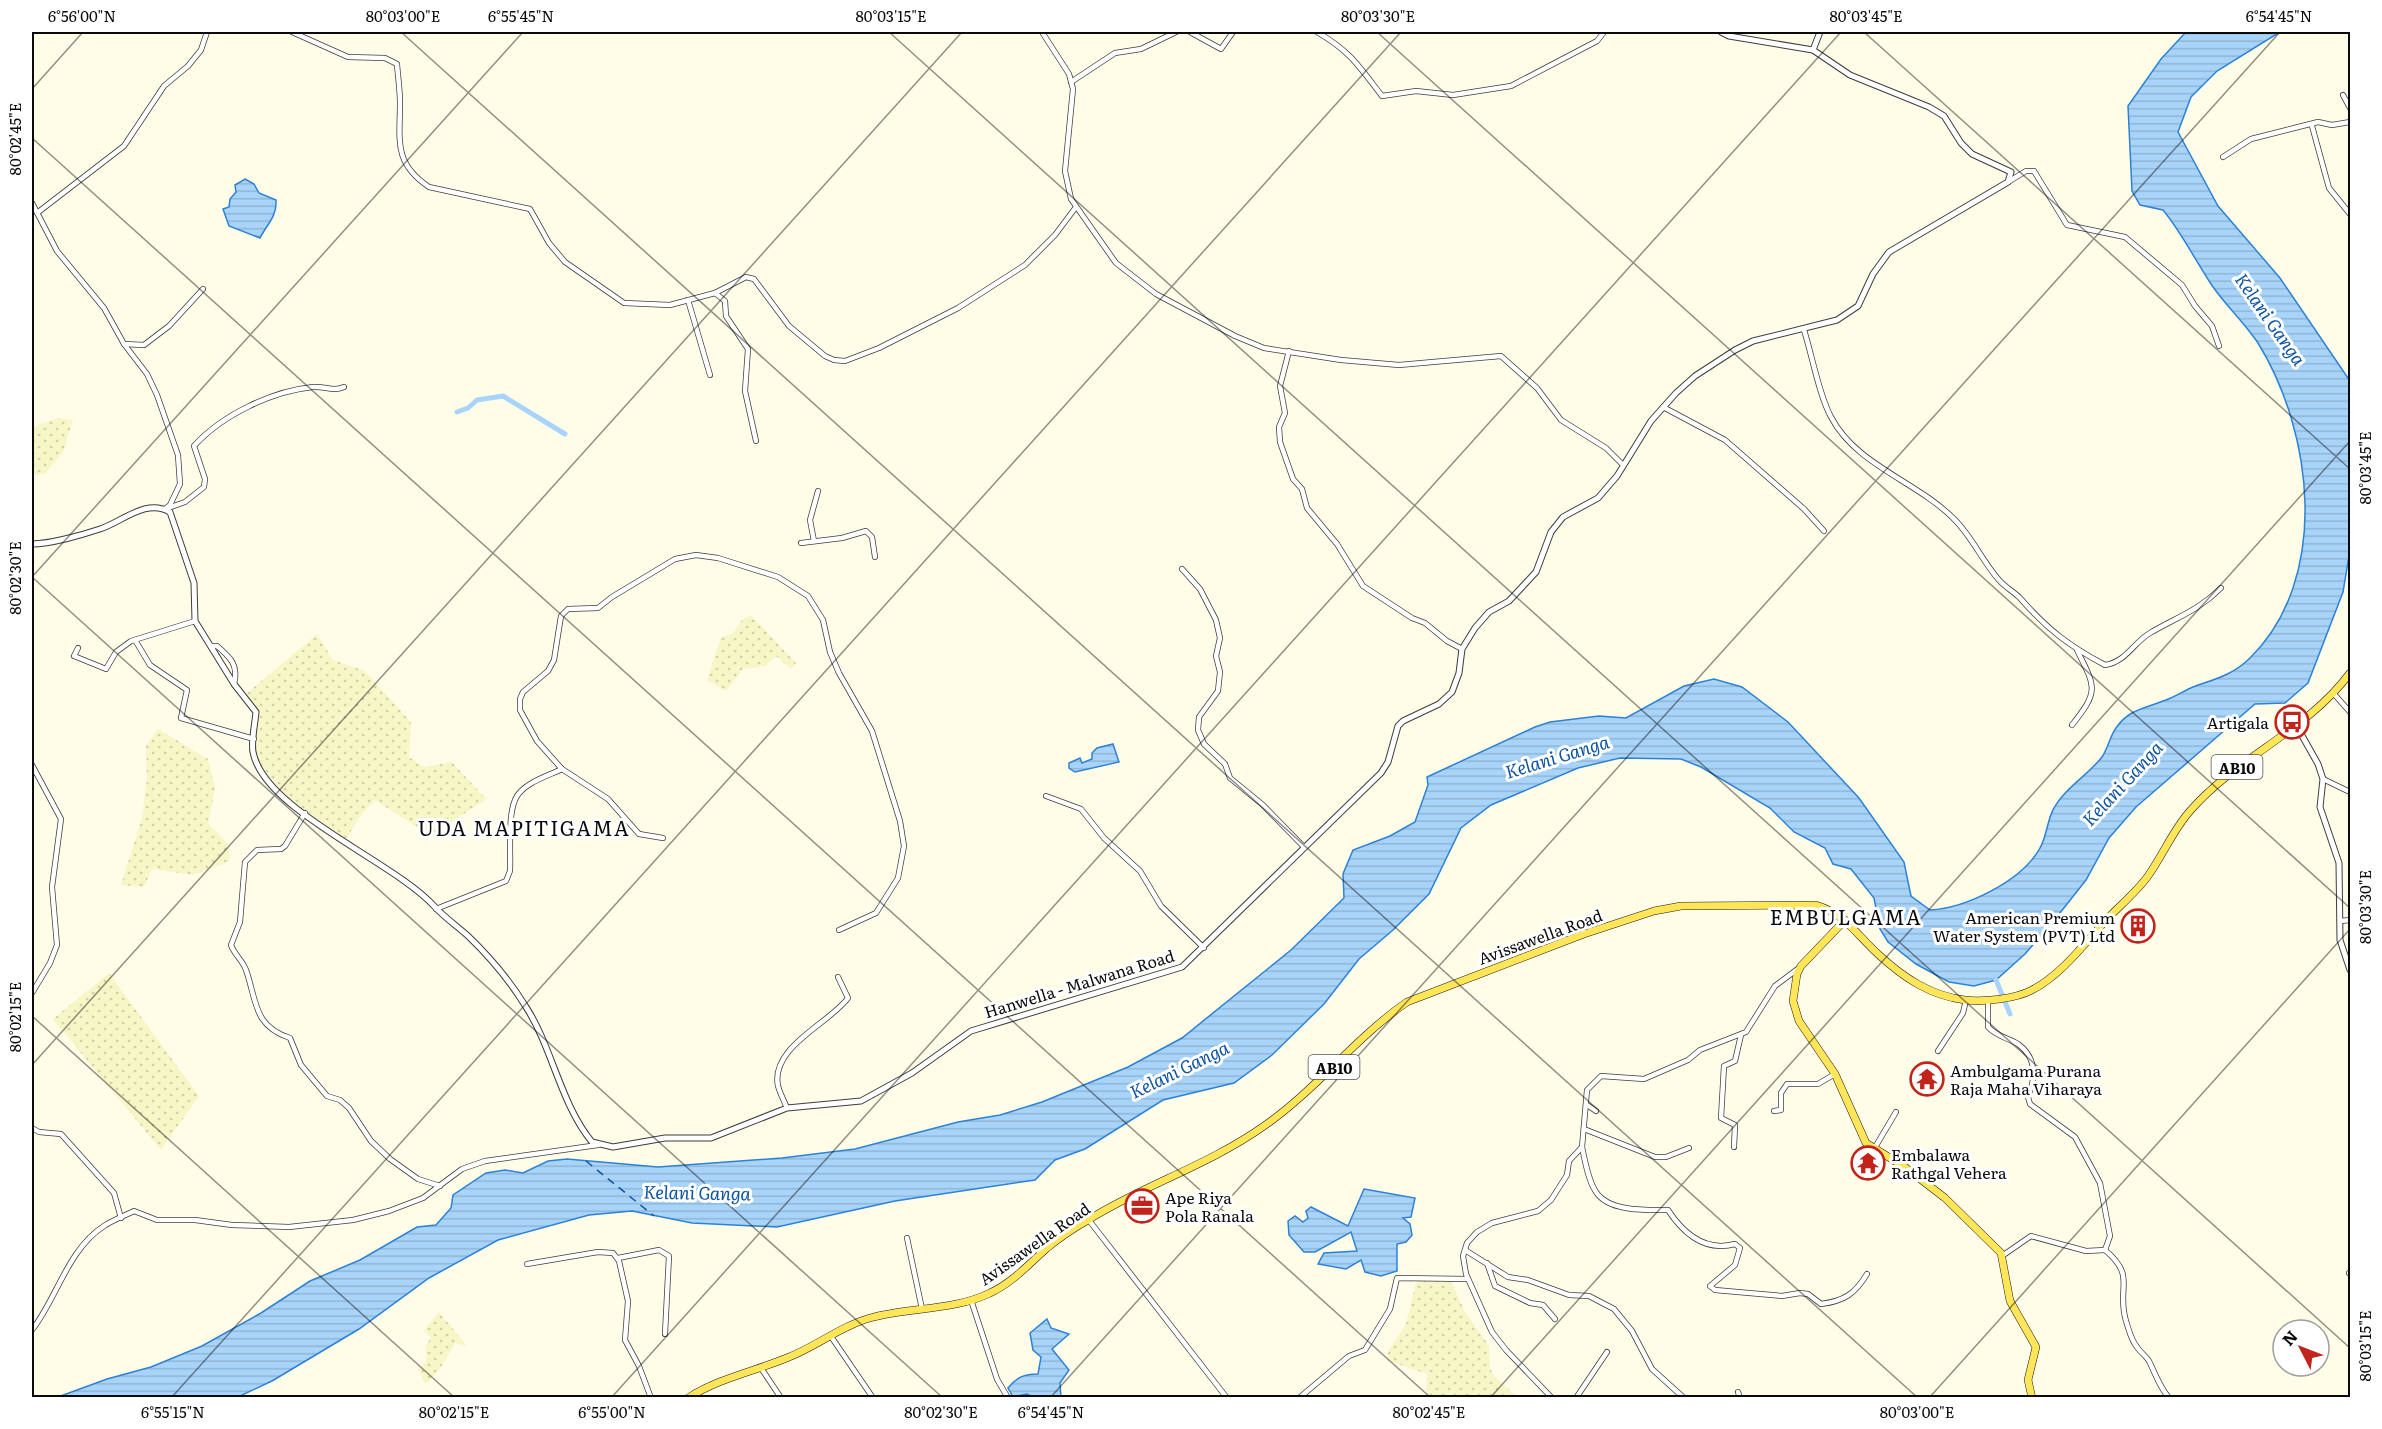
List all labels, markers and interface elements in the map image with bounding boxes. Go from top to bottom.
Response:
text: 6°56'00"N [48,4,116,27]
text: 80°03'00"E [366,4,440,27]
text: 6°55'45"N [488,4,554,27]
text: 80°03'15"E [855,4,927,27]
text: 80°03'30"E [1341,4,1415,27]
text: 80°03'45"E [1829,4,1903,27]
text: 6°54'45"N [2246,4,2312,27]
text: 80°02'45"E [3,103,26,175]
water label: Kelani Ganga [2229,267,2313,371]
text: 80°03'45"E [2353,431,2376,505]
text: 80°02'30"E [3,541,26,615]
bus stop icon: Artigala [2274,704,2310,740]
place label: Artigala [2207,710,2269,734]
water label: Kelani Ganga [1502,727,1613,785]
water label: Kelani Ganga [2075,734,2169,831]
road number: AB10 [2212,755,2262,779]
district label: UDA MAPITIGAMA [418,812,630,842]
text: 80°03'30"E [2353,870,2376,944]
district label: EMBULGAMA [1770,901,1922,931]
street label: Avissawella Road [1475,902,1606,970]
place label: American Premium Water System (PVT) Ltd [1933,905,2115,947]
building icon: American Premium Water System (PVT) Ltd [2120,908,2156,944]
street label: Hanwella - Malwana Road [981,943,1177,1023]
text: 80°02'15"E [3,982,26,1052]
water label: Kelani Ganga [1125,1033,1234,1105]
road number: AB10 [1308,1055,1360,1079]
place label: Ambulgama Purana Raja Maha Viharaya [1950,1058,2102,1100]
temple icon: Ambulgama Purana Raja Maha Viharaya [1909,1061,1945,1097]
place label: Embalawa Rathgal Vehera [1891,1142,2007,1184]
temple icon: Embalawa Rathgal Vehera [1850,1145,1886,1181]
water label: Kelani Ganga [643,1178,752,1206]
place label: Ape Riya Pola Ranala [1165,1185,1254,1227]
office icon: Ape Riya Pola Ranala [1124,1188,1160,1224]
street label: Avissawella Road [974,1196,1095,1290]
text: 80°03'15"E [2353,1310,2376,1382]
north arrow [2271,1318,2331,1378]
text: N [2276,1324,2303,1350]
text: 6°55'15"N [141,1400,205,1423]
text: 80°02'15"E [419,1400,489,1423]
text: 6°55'00"N [578,1400,646,1423]
text: 80°02'30"E [904,1400,978,1423]
text: 6°54'45"N [1018,1400,1084,1423]
text: 80°02'45"E [1393,1400,1465,1423]
text: 80°03'00"E [1880,1400,1954,1423]

